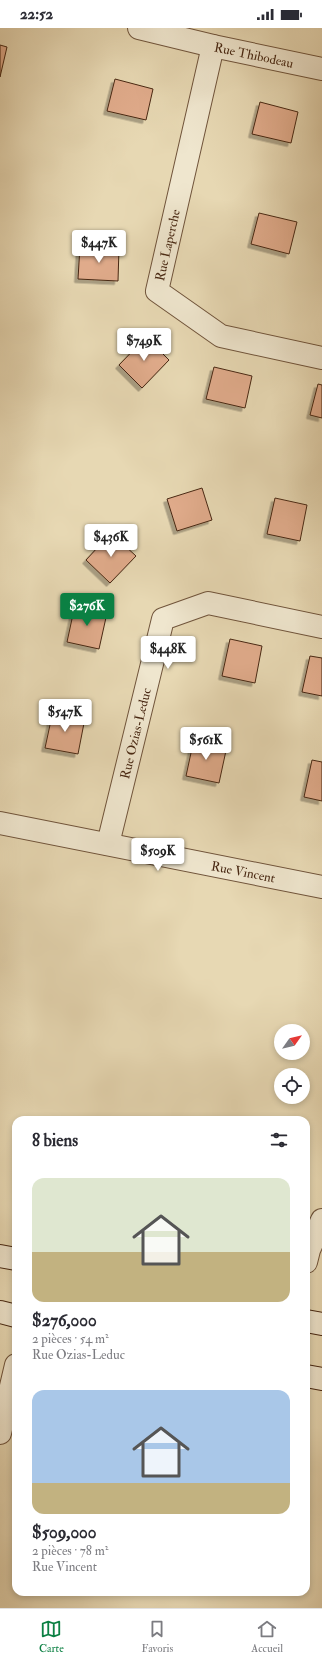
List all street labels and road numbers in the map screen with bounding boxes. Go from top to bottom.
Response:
street label: Rue Thibodeau [213,39,295,72]
street label: Rue Laperche [152,207,185,283]
street label: Rue Ozias-Leduc [117,686,155,781]
street label: Rue Vincent [210,858,276,887]

